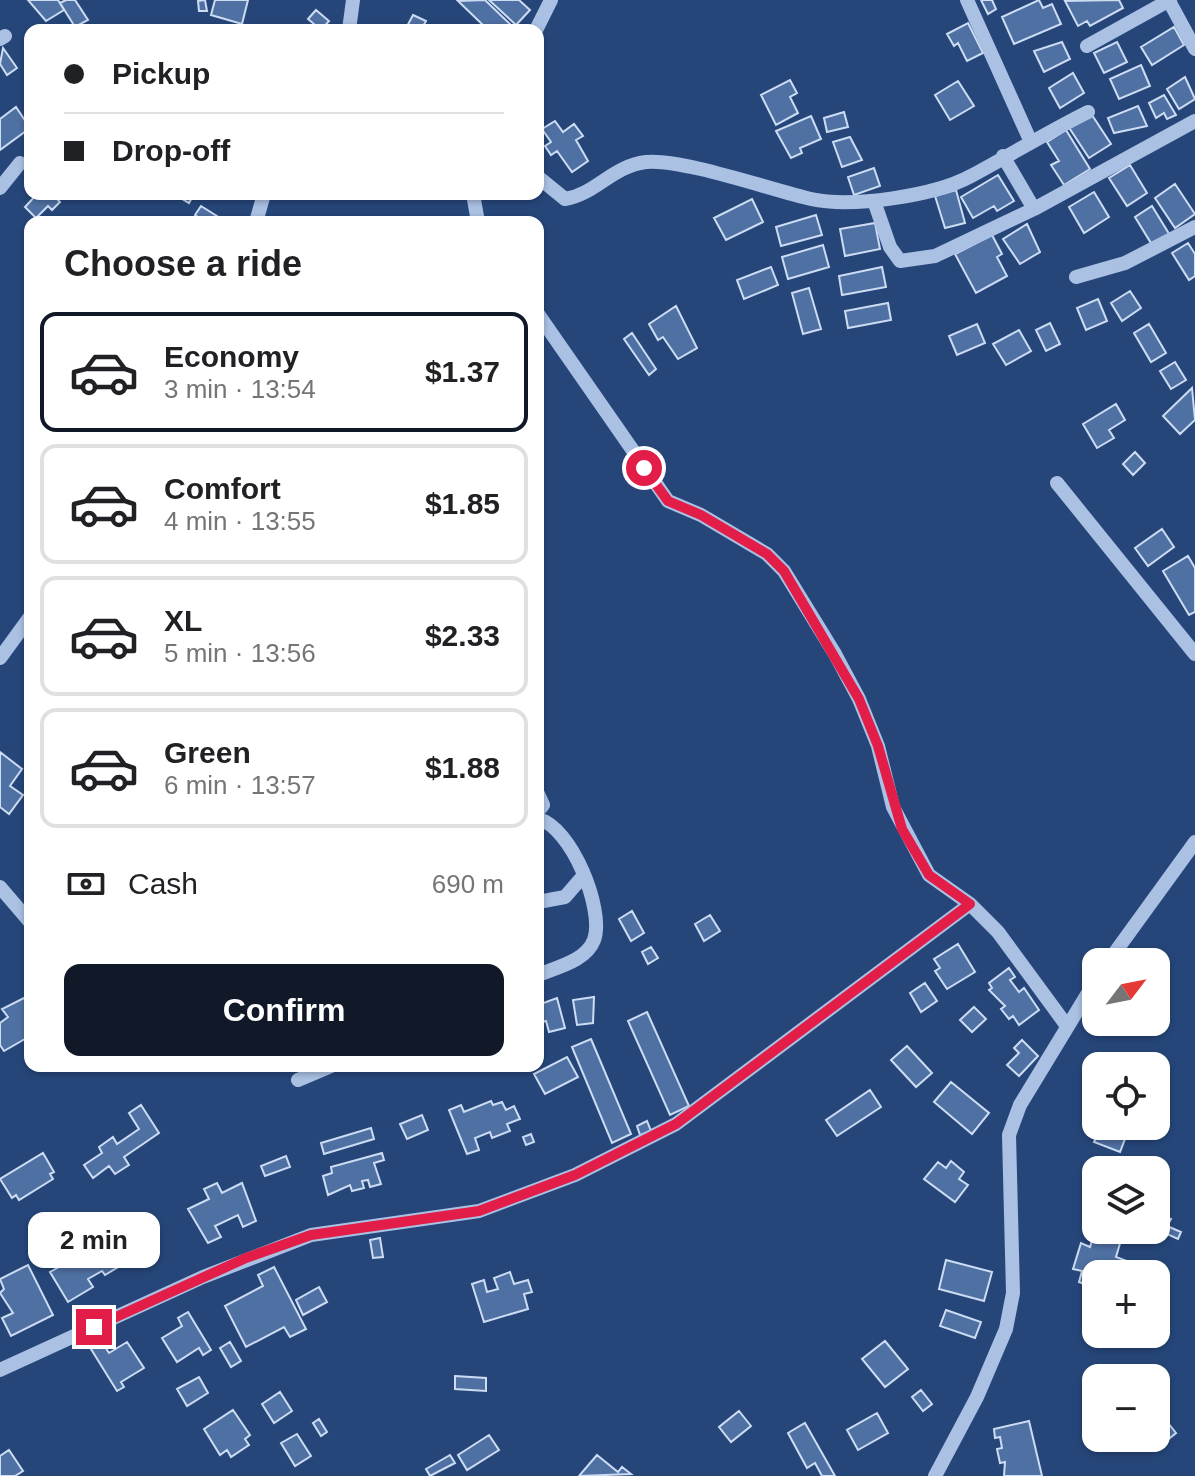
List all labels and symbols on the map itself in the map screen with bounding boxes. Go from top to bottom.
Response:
route start [626,450,662,486]
north arrow [1082,948,1170,1036]
callout: 2 min [28,1211,160,1267]
route end [76,1309,112,1345]

